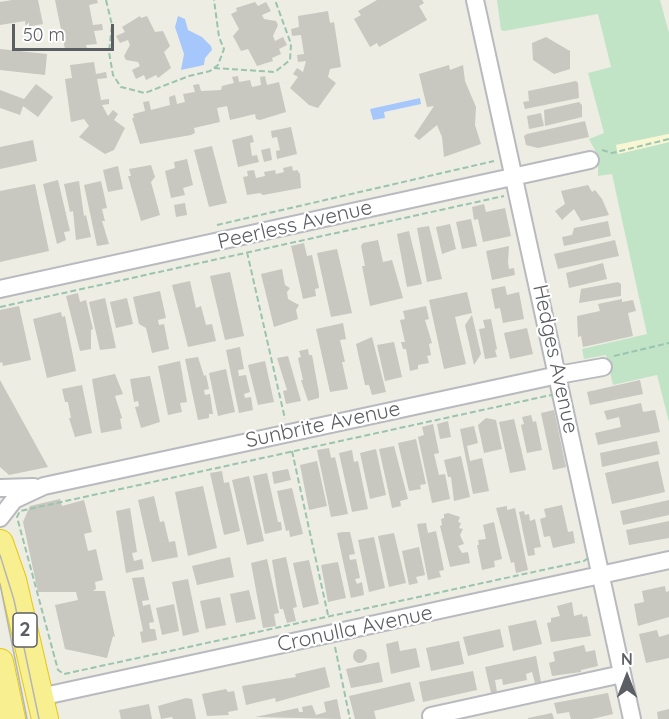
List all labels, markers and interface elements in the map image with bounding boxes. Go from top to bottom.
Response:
scale bar [15,12,117,50]
text: 50 m [23,23,65,46]
street label: Peerless Avenue [215,195,375,255]
street label: Hedges Avenue [527,282,583,436]
street label: Sunbrite Avenue [243,396,403,454]
street label: Cronulla Avenue [275,600,435,658]
road number: 2 [13,613,37,647]
north arrow [597,647,657,707]
text: N [621,649,633,669]

